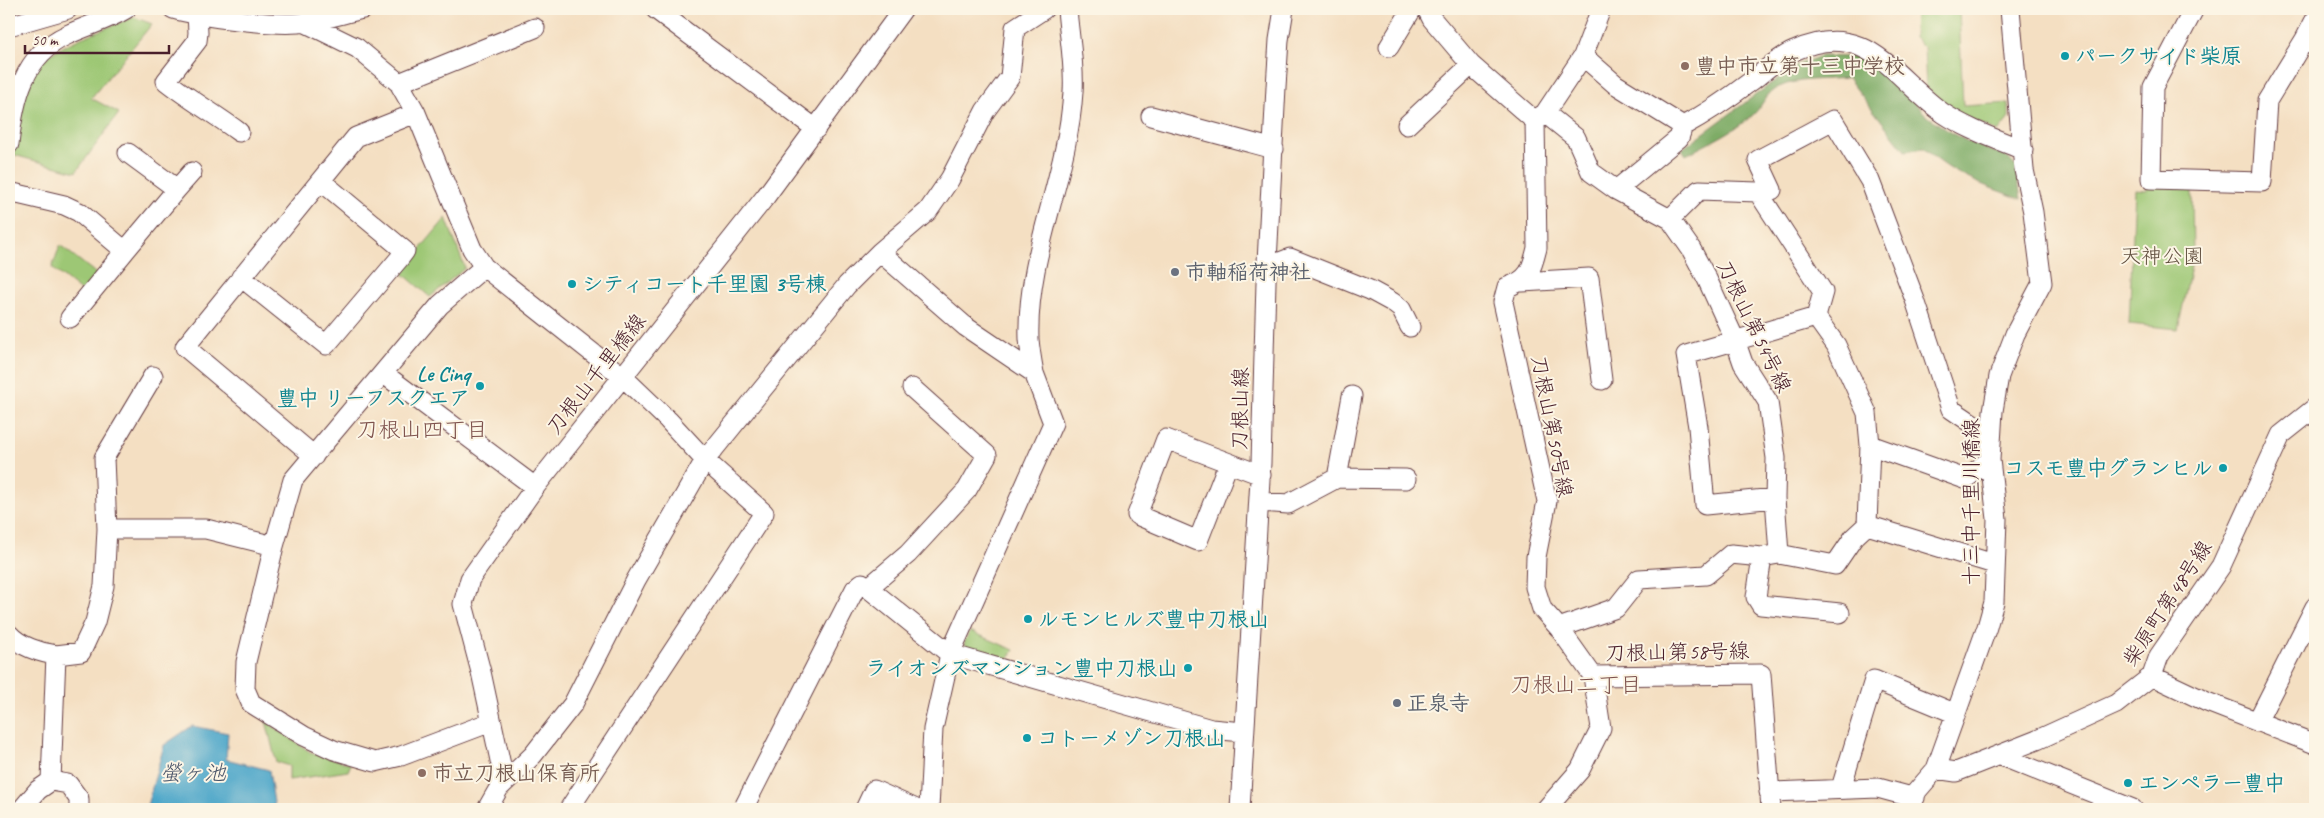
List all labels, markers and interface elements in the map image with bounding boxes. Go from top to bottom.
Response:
scale bar [25,22,169,54]
text: 50 m [32,31,59,50]
place label: パークサイド柴原 [2075,43,2242,69]
marker: パークサイド柴原 [2059,50,2071,62]
place label: 豊中市立第十三中学校 [1695,53,1905,79]
marker: 豊中市立第十三中学校 [1679,60,1691,72]
park label: 天神公園 [2120,243,2204,269]
street label: 刀根山第54号線 [1711,255,1797,397]
place label: 市軸稲荷神社 [1185,259,1311,285]
marker: 市軸稲荷神社 [1169,266,1181,278]
place label: シティコート千里園 3号棟 [582,271,826,297]
marker: シティコート千里園 3号棟 [566,278,578,290]
street label: 刀根山千里橋線 [541,308,651,440]
street label: 刀根山第50号線 [1525,352,1579,500]
place label: Le Cinq 豊中 リーフスクエア [277,361,473,411]
street label: 刀根山線 [1226,367,1254,451]
marker: Le Cinq 豊中 リーフスクエア [474,380,486,392]
district label: 刀根山四丁目 [356,416,488,444]
street label: 十三中千里川橋線 [1958,418,1984,586]
place label: コスモ豊中グランヒル [2003,455,2213,481]
marker: コスモ豊中グランヒル [2217,462,2229,474]
street label: 柴原町第48号線 [2117,535,2217,671]
place label: ルモンヒルズ豊中刀根山 [1038,606,1269,632]
marker: ルモンヒルズ豊中刀根山 [1022,613,1034,625]
street label: 刀根山第58号線 [1604,638,1750,666]
place label: ライオンズマンション豊中刀根山 [866,655,1178,681]
marker: ライオンズマンション豊中刀根山 [1182,662,1194,674]
district label: 刀根山二丁目 [1510,671,1642,699]
place label: 正泉寺 [1407,690,1470,716]
marker: 正泉寺 [1391,697,1403,709]
place label: コトーメゾン刀根山 [1037,725,1226,751]
marker: コトーメゾン刀根山 [1021,732,1033,744]
water label: 螢ヶ池 [160,759,227,787]
place label: 市立刀根山保育所 [432,760,600,786]
marker: 市立刀根山保育所 [416,767,428,779]
place label: エンペラー豊中 [2138,770,2285,796]
marker: エンペラー豊中 [2122,777,2134,789]

